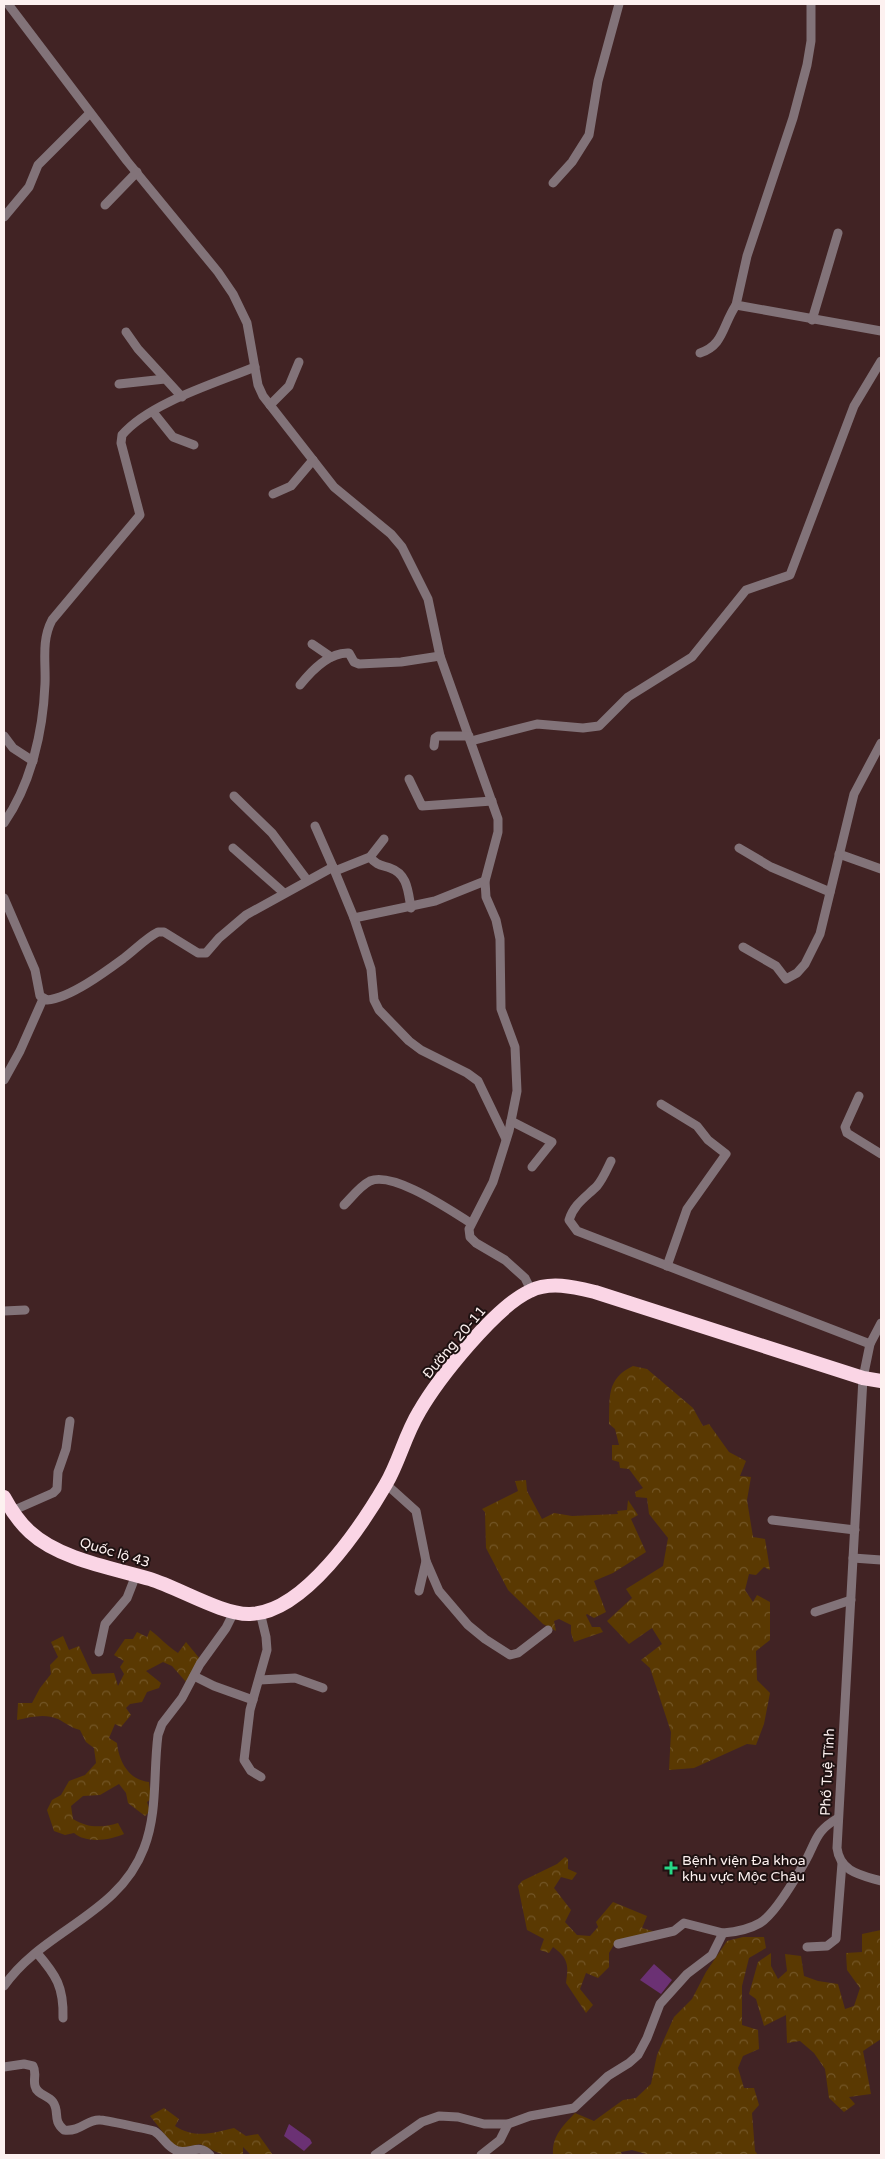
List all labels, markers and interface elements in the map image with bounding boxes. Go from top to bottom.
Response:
street label: Đường 20-11 [419,1303,490,1382]
street label: Quốc lộ 43 [78,1534,152,1571]
street label: Phố Tuệ Tĩnh [817,1728,838,1816]
place label: Bệnh viện Đa khoa khu vực Mộc Châu [682,1852,806,1885]
marker: Bệnh viện Đa khoa khu vực Mộc Châu [664,1861,678,1875]

